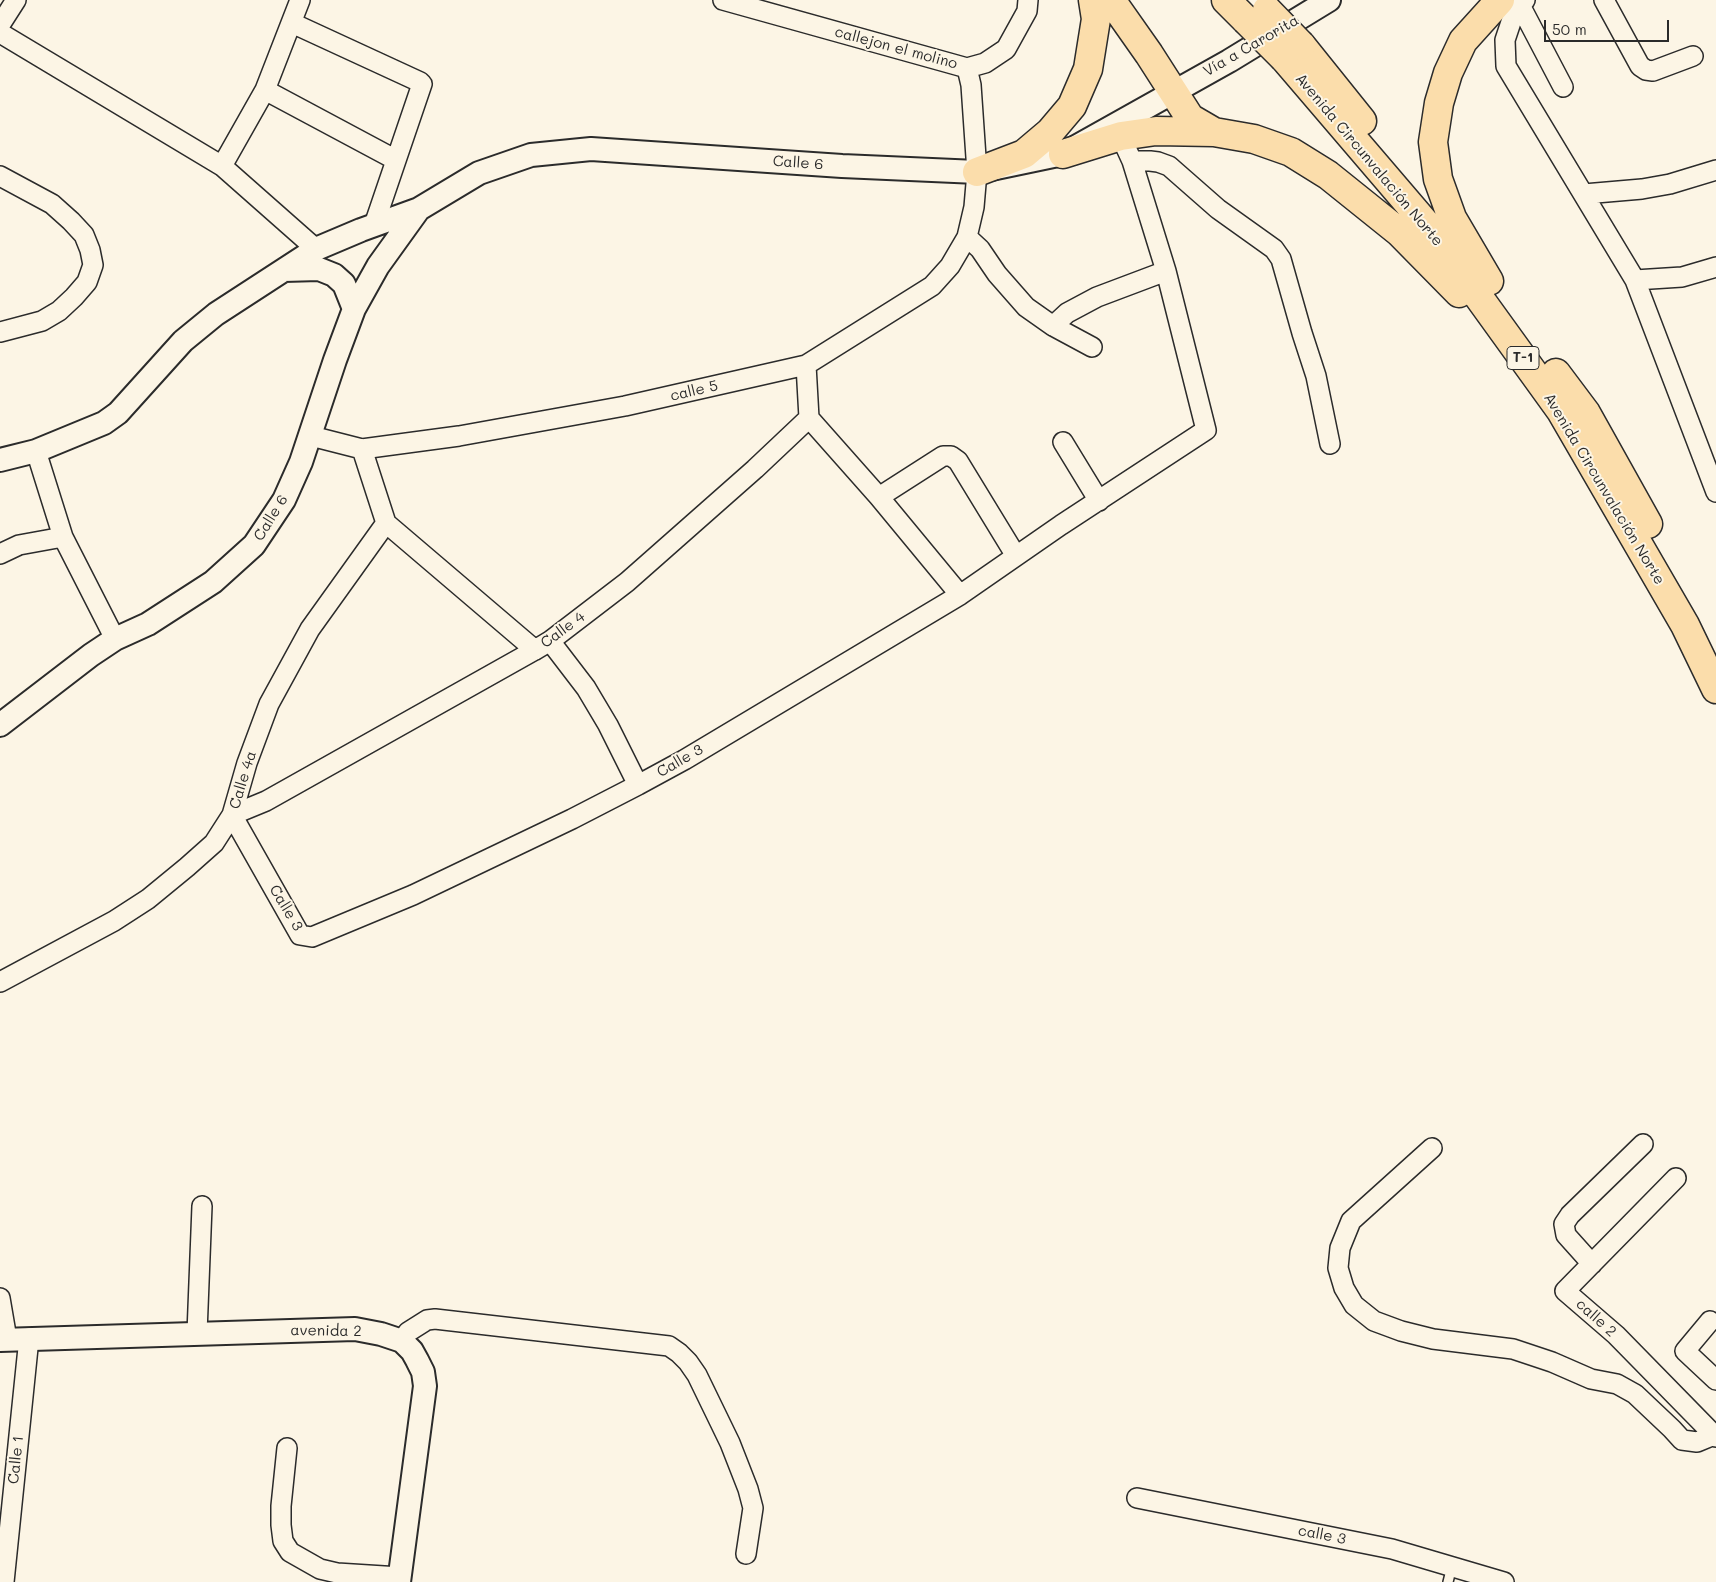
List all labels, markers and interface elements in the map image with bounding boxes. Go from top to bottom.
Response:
scale bar [1546,10,1671,42]
street label: Vía a Carorita [1200,11,1302,81]
text: 50 m [1552,19,1587,39]
street label: callejon el molino [833,23,959,73]
street label: Avenida Circunvalación Norte [1291,70,1447,250]
street label: Calle 6 [772,152,824,174]
road number: T-1 [1507,346,1539,369]
street label: calle 5 [668,377,720,405]
street label: Avenida Circunvalación Norte [1540,390,1668,588]
street label: Calle 6 [250,492,292,544]
street label: Calle 4 [537,608,589,652]
street label: Calle 3 [654,741,706,781]
street label: Calle 4a [226,749,260,811]
street label: Calle 3 [265,882,307,934]
street label: calle 2 [1572,1295,1620,1341]
street label: avenida 2 [290,1321,362,1341]
street label: Calle 1 [5,1435,27,1485]
street label: calle 3 [1296,1522,1348,1548]

